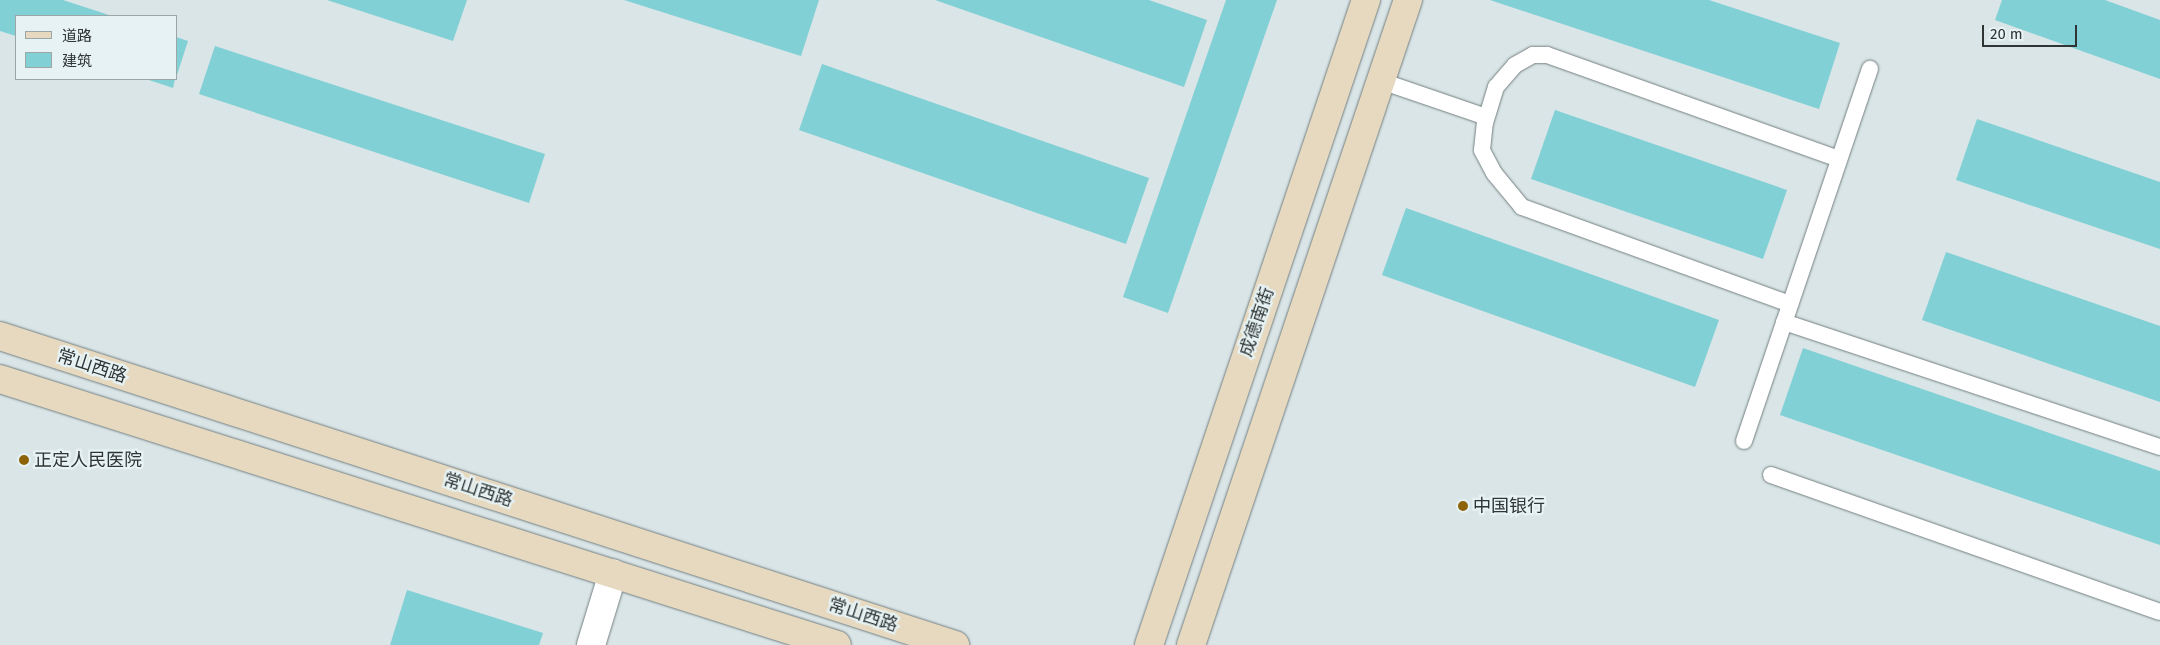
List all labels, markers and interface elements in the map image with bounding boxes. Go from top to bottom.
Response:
legend [15,15,178,80]
scale bar [1985,15,2080,47]
text: 20 m [1990,25,2023,43]
text: 道路 [62,27,92,45]
text: 建筑 [62,52,92,70]
street label: 成德南街 [1235,284,1279,360]
street label: 常山西路 [54,345,130,387]
place label: 正定人民医院 [34,449,142,471]
marker: 正定人民医院 [18,454,30,466]
street label: 常山西路 [440,469,516,511]
place label: 中国银行 [1473,495,1545,517]
marker: 中国银行 [1457,500,1469,512]
street label: 常山西路 [825,594,901,636]

